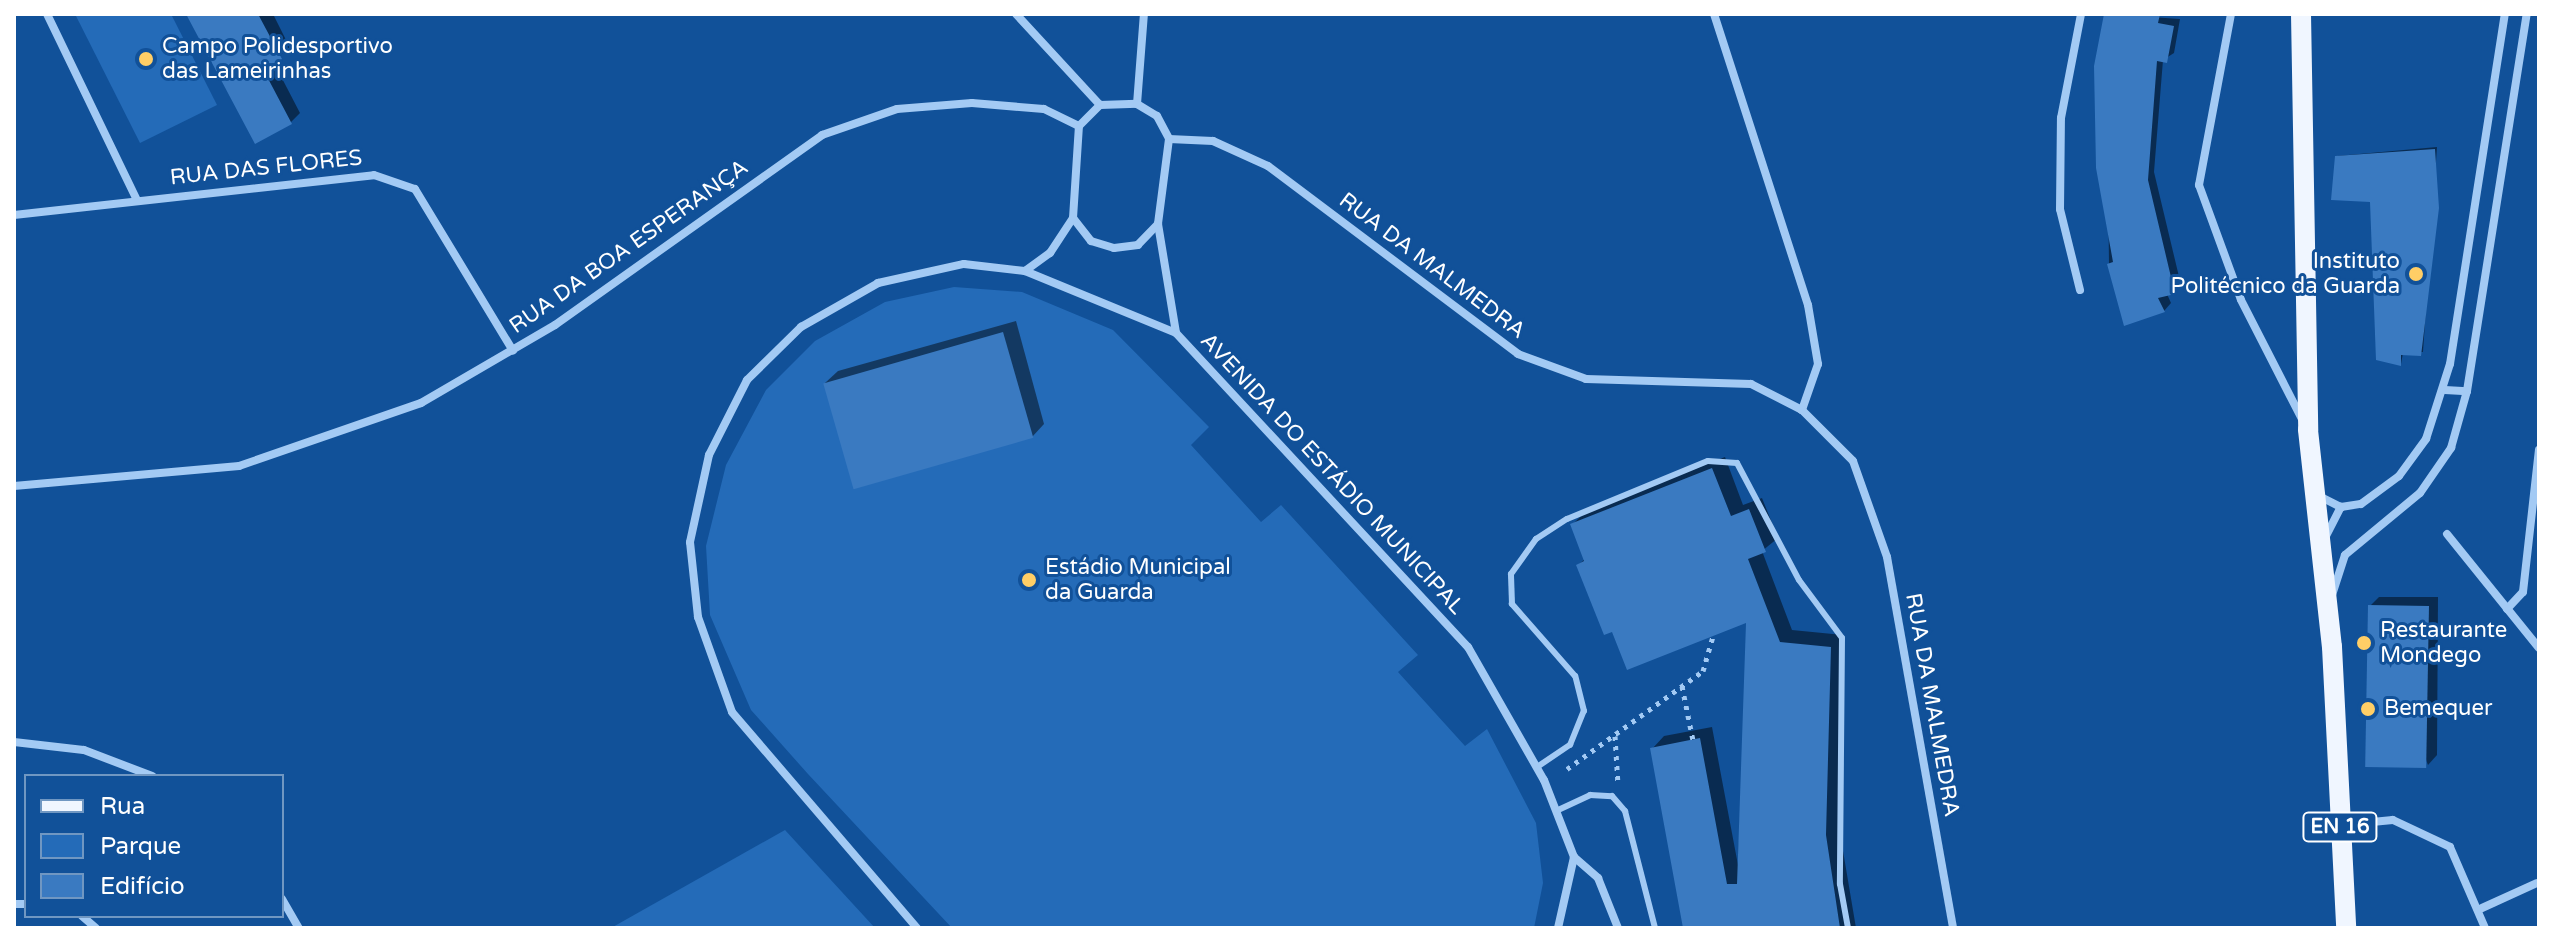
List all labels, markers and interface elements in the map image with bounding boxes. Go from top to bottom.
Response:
place label: Campo Polidesportivo das Lameirinhas [162,33,393,84]
marker: Campo Polidesportivo das Lameirinhas [137,50,155,68]
street label: RUA DAS FLORES [169,145,363,191]
street label: RUA DA BOA ESPERANÇA [505,154,753,340]
street label: RUA DA MALMEDRA [1334,187,1530,345]
place label: Instituto Politécnico da Guarda [2170,248,2400,300]
marker: Instituto Politécnico da Guarda [2407,265,2425,283]
street label: AVENIDA DO ESTÁDIO MUNICIPAL [1194,328,1470,620]
place label: Estádio Municipal da Guarda [1045,554,1231,606]
marker: Estádio Municipal da Guarda [1020,571,1038,589]
street label: RUA DA MALMEDRA [1899,591,1965,819]
place label: Restaurante Mondego [2380,617,2507,668]
marker: Restaurante Mondego [2355,634,2373,652]
place label: Bemequer [2384,696,2492,722]
marker: Bemequer [2359,700,2377,718]
legend [24,774,284,918]
text: Rua [100,792,145,821]
road number: EN 16 [2302,811,2378,843]
text: Parque [100,832,181,861]
text: Edifício [100,872,185,901]

